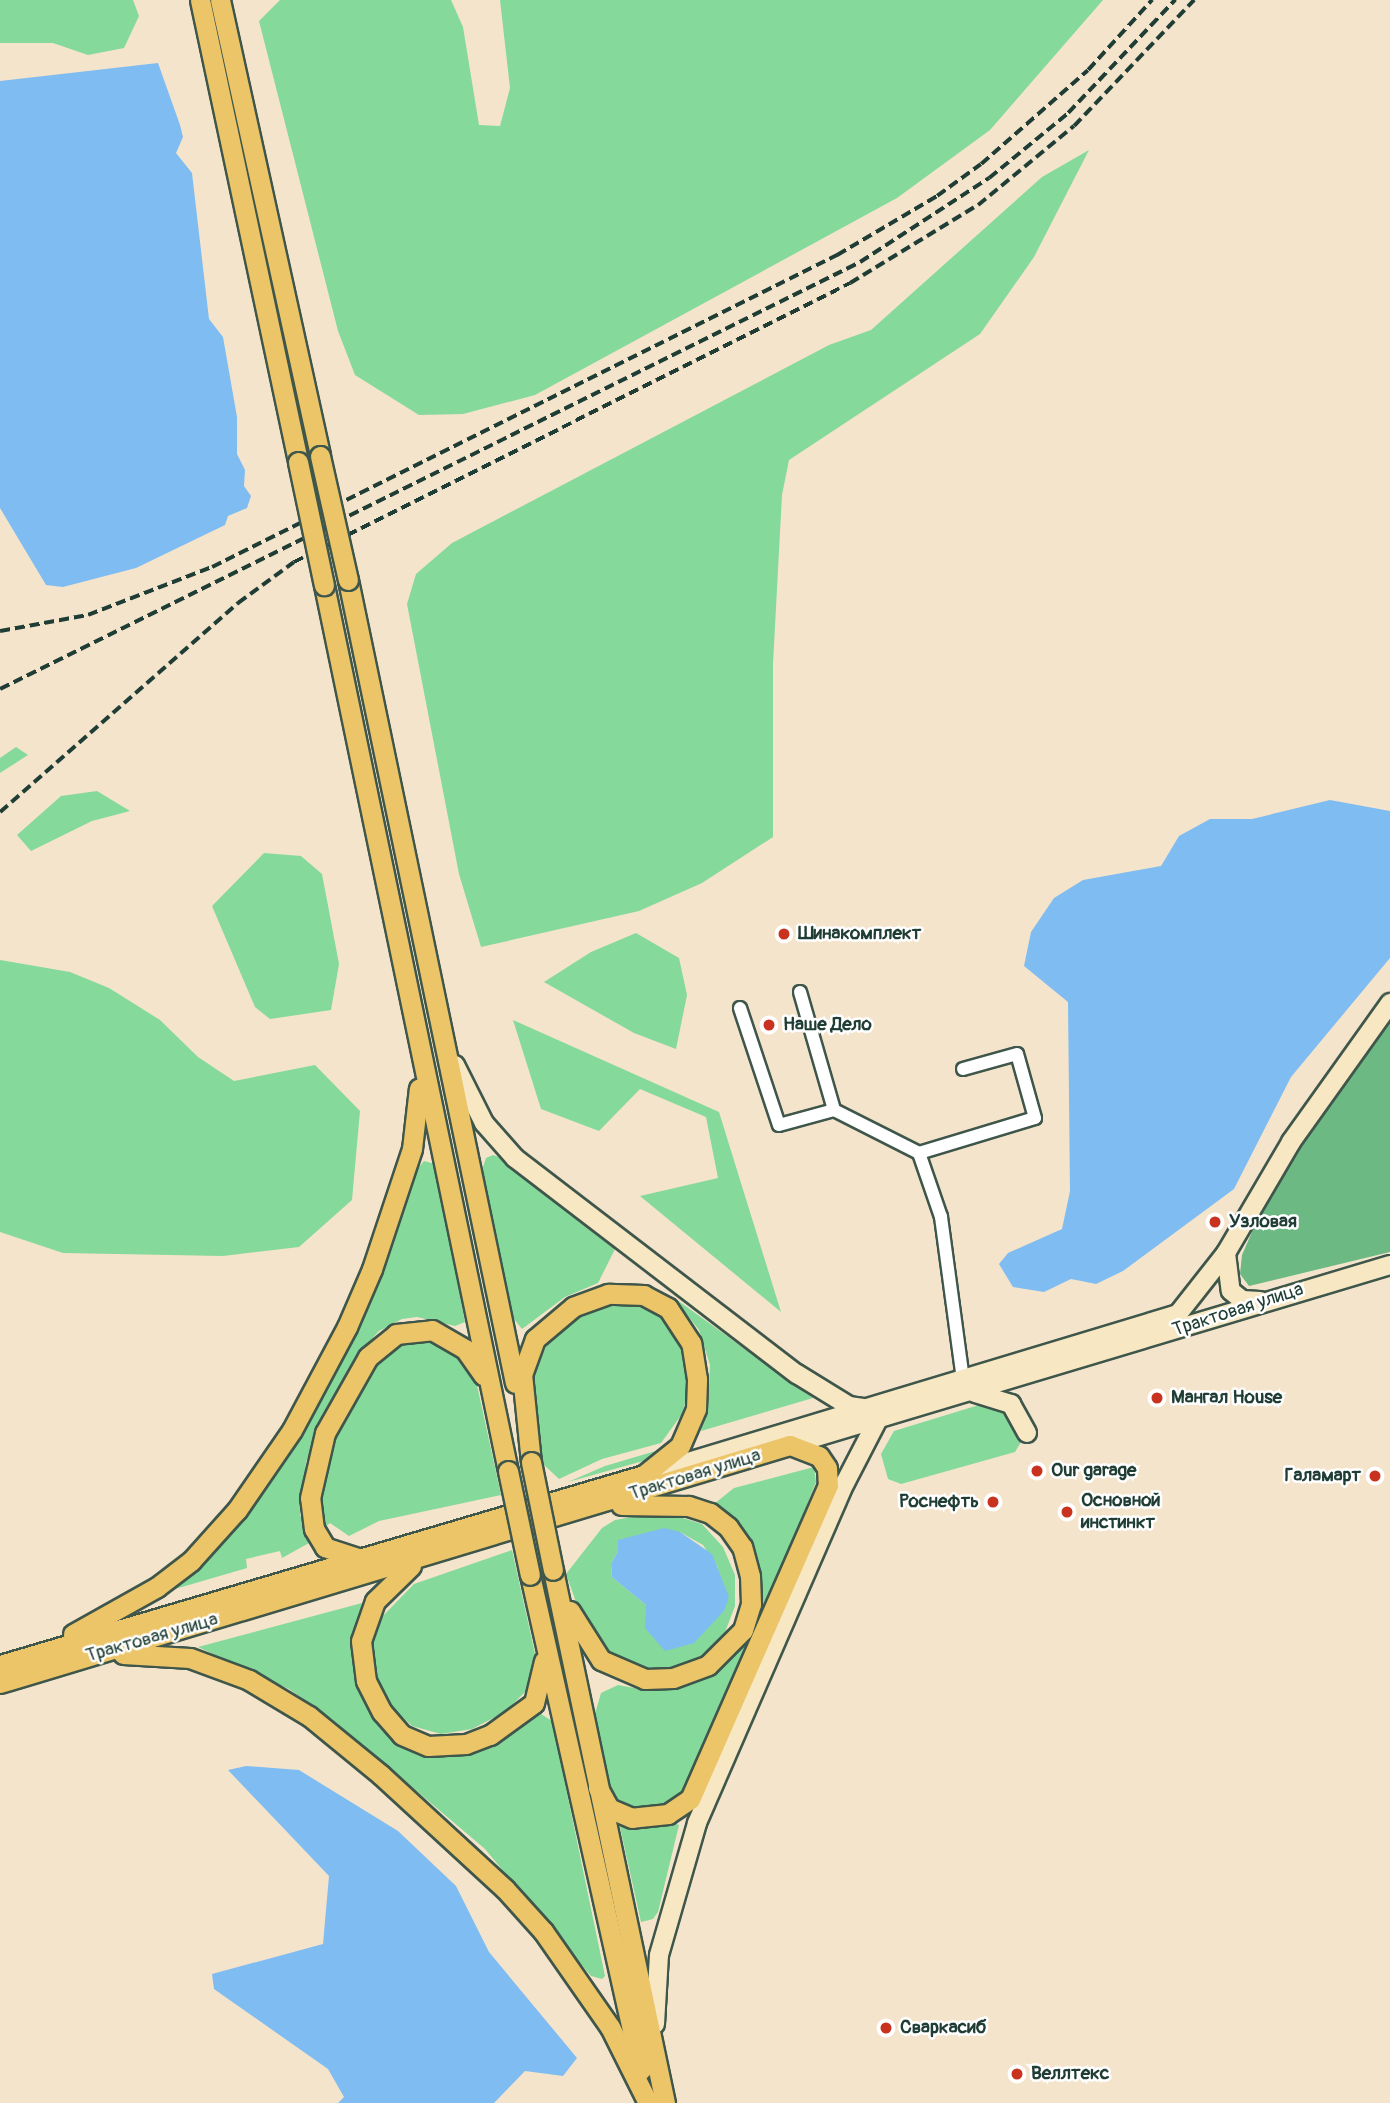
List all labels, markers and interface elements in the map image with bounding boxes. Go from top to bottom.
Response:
place label: Шинакомплект [798,923,921,945]
marker: Шинакомплект [776,926,792,942]
place label: Наше Дело [783,1014,872,1036]
marker: Наше Дело [761,1017,777,1033]
place label: Узловая [1229,1211,1297,1233]
marker: Узловая [1207,1214,1223,1230]
street label: Трактовая улица [1170,1278,1306,1342]
place label: Мангал House [1171,1387,1282,1409]
marker: Мангал House [1149,1390,1165,1406]
street label: Трактовая улица [626,1444,764,1506]
place label: Our garage [1051,1460,1136,1482]
marker: Our garage [1029,1463,1045,1479]
place label: Галамарт [1284,1465,1361,1487]
marker: Галамарт [1367,1468,1383,1484]
place label: Основной инстинкт [1081,1490,1161,1534]
place label: Роснефть [899,1491,979,1513]
marker: Роснефть [985,1494,1001,1510]
marker: Основной инстинкт [1059,1504,1075,1520]
street label: Трактовая улица [83,1608,221,1668]
place label: Сваркаcиб [900,2017,987,2039]
marker: Сваркаcиб [878,2020,894,2036]
place label: Веллтекс [1031,2063,1109,2085]
marker: Веллтекс [1009,2066,1025,2082]

